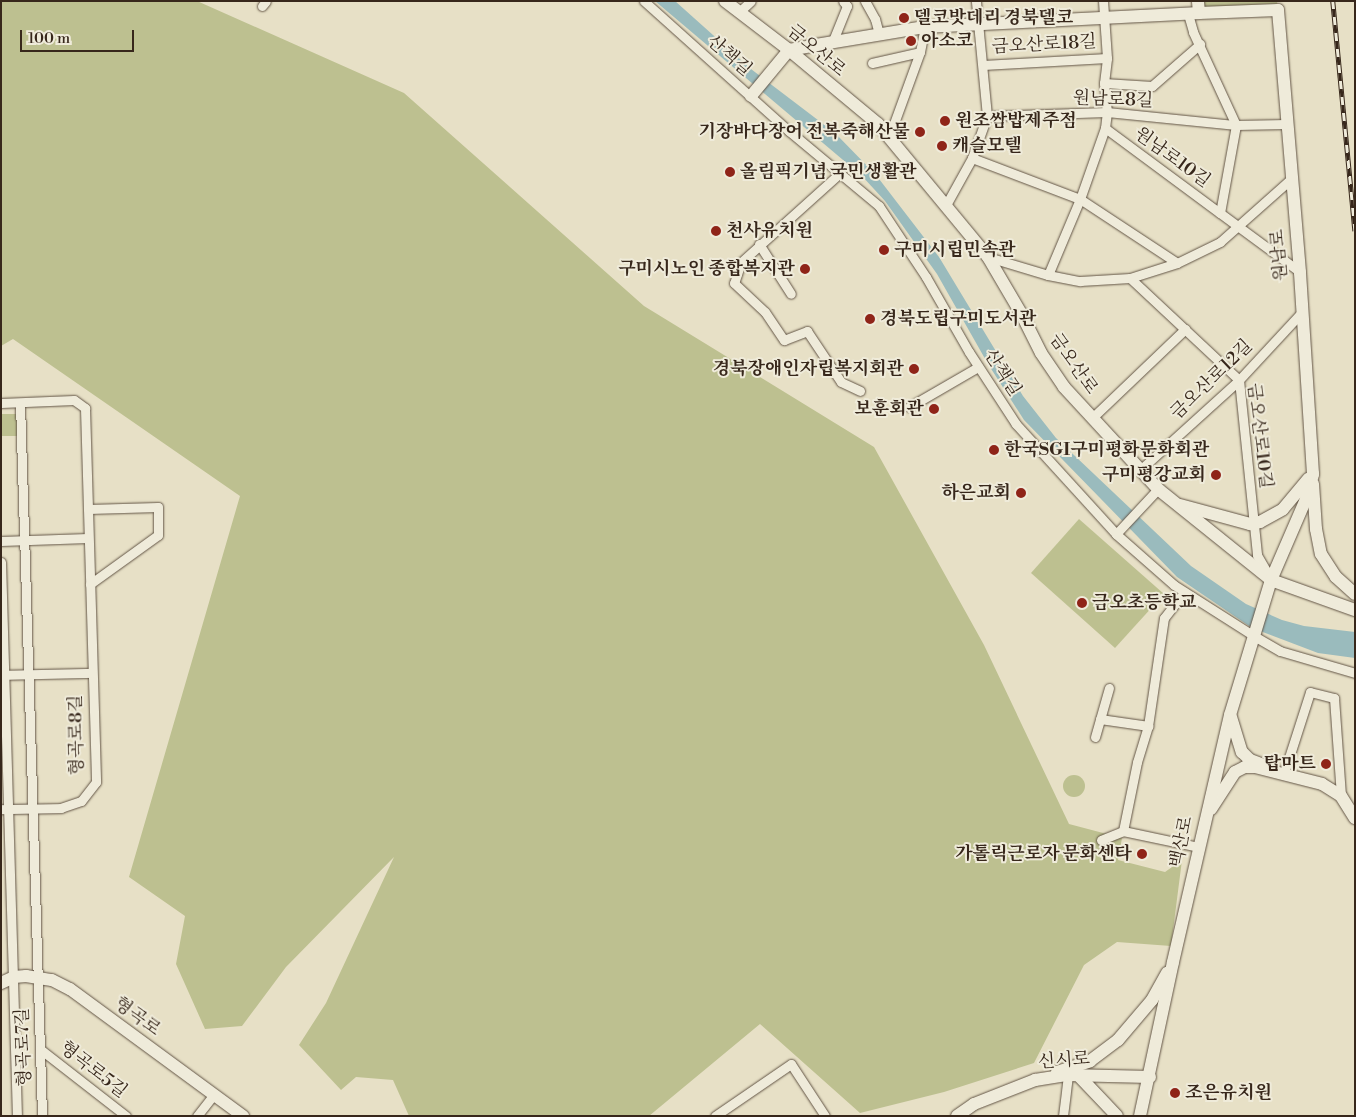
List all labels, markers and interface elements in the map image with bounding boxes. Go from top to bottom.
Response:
place label: 델코밧데리 경북델코 [914,7,1073,29]
marker: 델코밧데리 경북델코 [898,12,910,24]
scale bar [22,20,136,52]
street label: 금오산로 [782,20,850,82]
text: 100 m [28,29,70,48]
place label: 아소코 [921,30,973,52]
street label: 산책길 [702,31,756,81]
street label: 금오산로18길 [991,31,1097,59]
marker: 아소코 [905,35,917,47]
street label: 원남로8길 [1072,88,1154,112]
place label: 원조쌈밥제주점 [955,110,1077,132]
marker: 원조쌈밥제주점 [939,115,951,127]
place label: 기장바다장어 전복죽해산물 [698,121,910,143]
street label: 원남로10길 [1130,123,1214,193]
marker: 기장바다장어 전복죽해산물 [914,126,926,138]
place label: 캐슬모텔 [952,135,1022,157]
marker: 캐슬모텔 [936,140,948,152]
place label: 올림픽기념 국민생활관 [740,161,917,183]
marker: 올림픽기념 국민생활관 [724,166,736,178]
place label: 천사유치원 [726,220,813,242]
marker: 천사유치원 [710,225,722,237]
street label: 원남로 [1267,228,1293,282]
place label: 구미시립민속관 [894,239,1016,261]
marker: 구미시립민속관 [878,244,890,256]
place label: 구미시노인 종합복지관 [618,258,795,280]
marker: 구미시노인 종합복지관 [799,263,811,275]
place label: 경북도립구미도서관 [880,308,1036,330]
marker: 경북도립구미도서관 [864,313,876,325]
street label: 금오산로 [1044,329,1102,399]
street label: 금오산로12길 [1167,336,1257,424]
street label: 산책길 [979,345,1025,401]
place label: 경북장애인자립복지회관 [713,358,904,380]
marker: 경북장애인자립복지회관 [908,363,920,375]
street label: 금오산로10길 [1242,382,1276,490]
place label: 보훈회관 [854,398,924,420]
marker: 보훈회관 [928,403,940,415]
place label: 한국SGI구미평화문화회관 [1004,439,1209,461]
marker: 한국SGI구미평화문화회관 [988,444,1000,456]
place label: 구미평강교회 [1102,464,1206,486]
marker: 구미평강교회 [1210,469,1222,481]
place label: 하은교회 [941,482,1011,504]
marker: 하은교회 [1015,487,1027,499]
place label: 금오초등학교 [1092,592,1196,614]
marker: 금오초등학교 [1076,597,1088,609]
street label: 형곡로8길 [65,695,89,775]
place label: 탑마트 [1264,753,1316,775]
marker: 탑마트 [1320,758,1332,770]
street label: 백산로 [1166,814,1198,870]
place label: 가톨릭근로자 문화센타 [955,843,1132,865]
marker: 가톨릭근로자 문화센타 [1136,848,1148,860]
street label: 형곡로 [110,993,164,1041]
street label: 형곡로7길 [12,1007,36,1087]
street label: 형곡로5길 [55,1037,131,1103]
street label: 신시로 [1037,1048,1091,1074]
place label: 조은유치원 [1185,1082,1272,1104]
marker: 조은유치원 [1169,1087,1181,1099]

